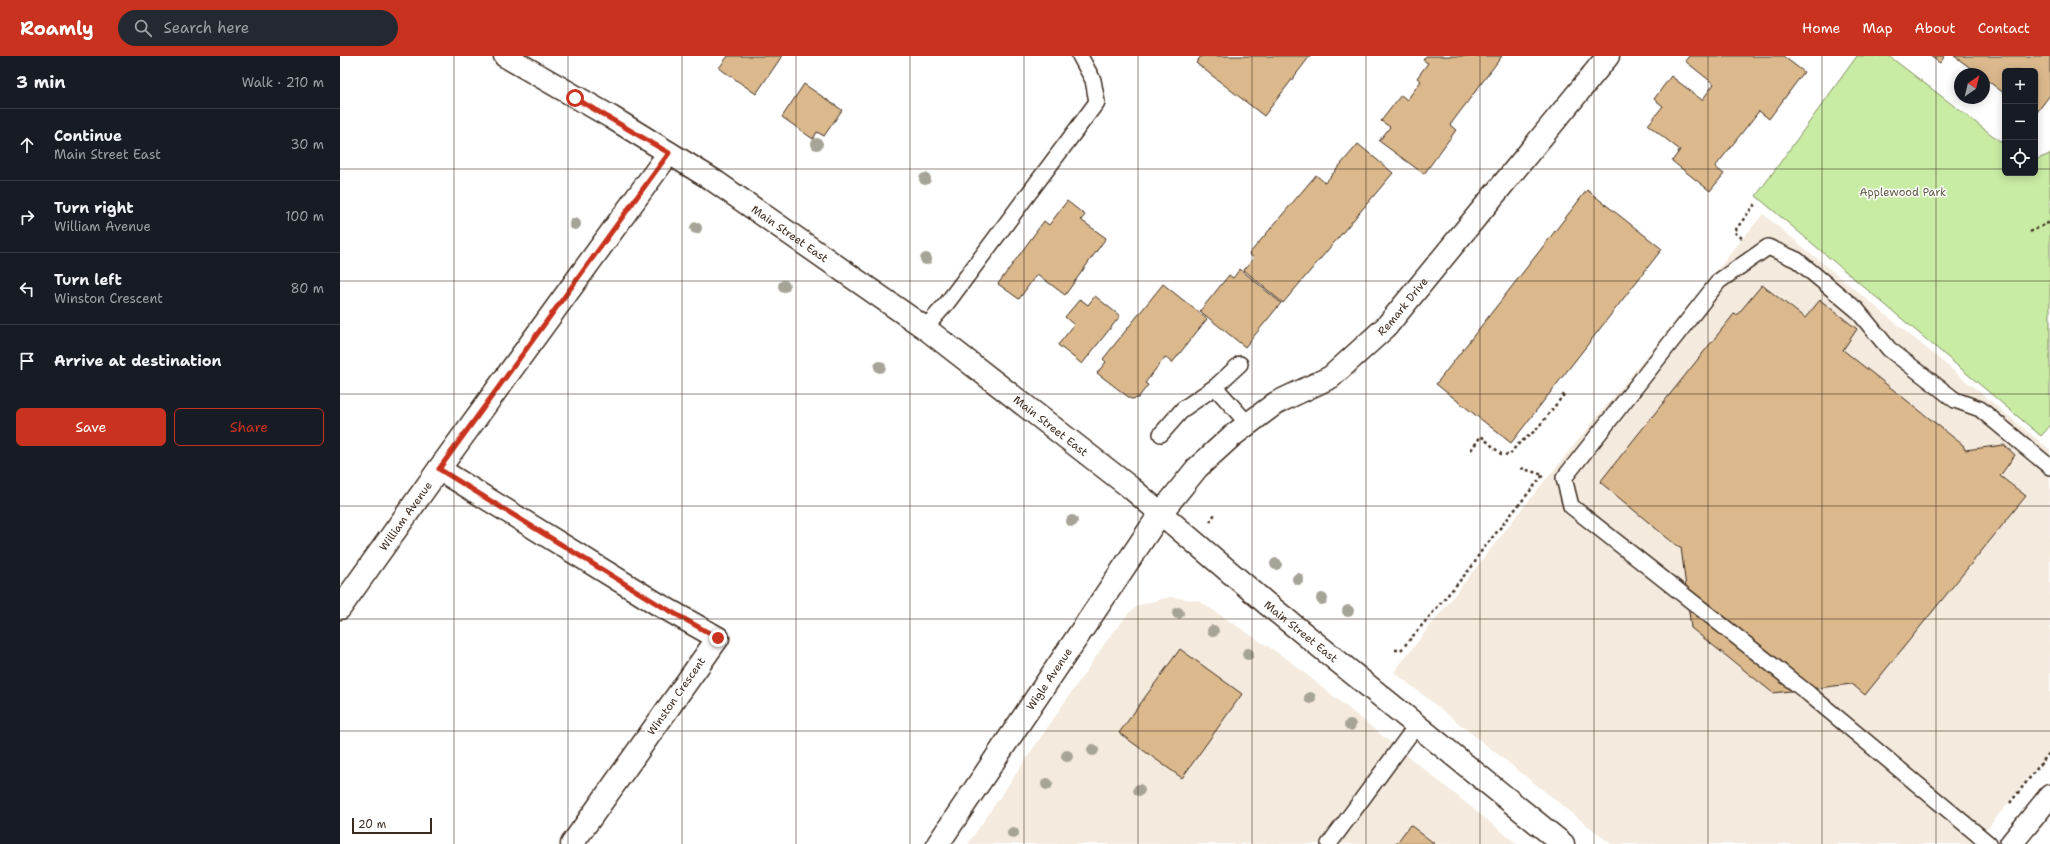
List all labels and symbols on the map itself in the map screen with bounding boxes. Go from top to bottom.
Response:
north arrow [1954,68,1990,104]
route start [566,89,584,107]
park label: Applewood Park [1860,185,1946,200]
street label: Main Street East [748,202,831,266]
street label: Remark Drive [1374,275,1432,339]
street label: Main Street East [1010,392,1091,460]
street label: William Avenue [376,479,436,554]
street label: Main Street East [1261,597,1341,666]
route end [709,629,727,647]
street label: Wigle Avenue [1023,645,1076,713]
street label: Winston Crescent [644,654,709,738]
scale bar [352,816,432,835]

